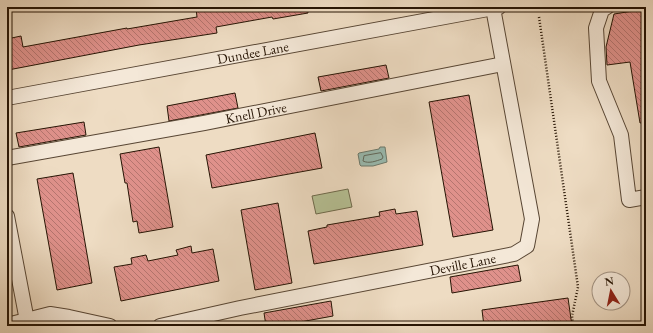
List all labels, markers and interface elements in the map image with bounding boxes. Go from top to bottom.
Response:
street label: Dundee Lane [215,37,291,68]
street label: Knell Drive [224,98,289,128]
street label: Deville Lane [428,249,498,279]
north arrow [591,271,631,311]
text: N [604,273,615,289]

